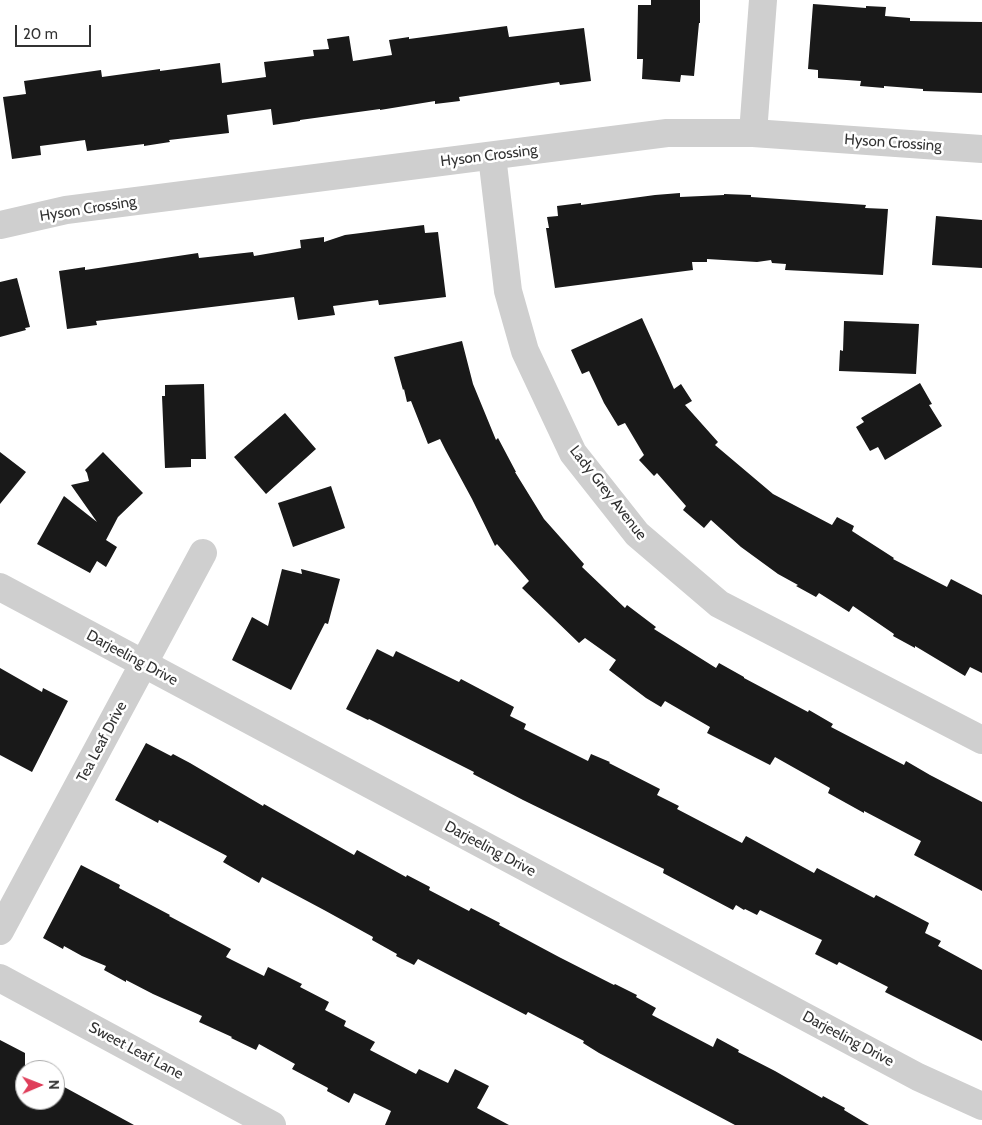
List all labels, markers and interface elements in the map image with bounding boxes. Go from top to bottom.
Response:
scale bar [18,15,94,47]
text: 20 m [23,25,58,43]
street label: Hyson Crossing [844,131,942,155]
street label: Hyson Crossing [439,141,539,171]
street label: Hyson Crossing [38,192,138,226]
street label: Lady Grey Avenue [566,442,650,544]
street label: Darjeeling Drive [83,626,181,690]
street label: Tea Leaf Drive [73,698,131,786]
street label: Darjeeling Drive [441,817,539,881]
street label: Darjeeling Drive [799,1007,897,1071]
street label: Sweet Leaf Lane [86,1019,186,1083]
north arrow [15,1060,65,1110]
text: N [45,1080,63,1090]

